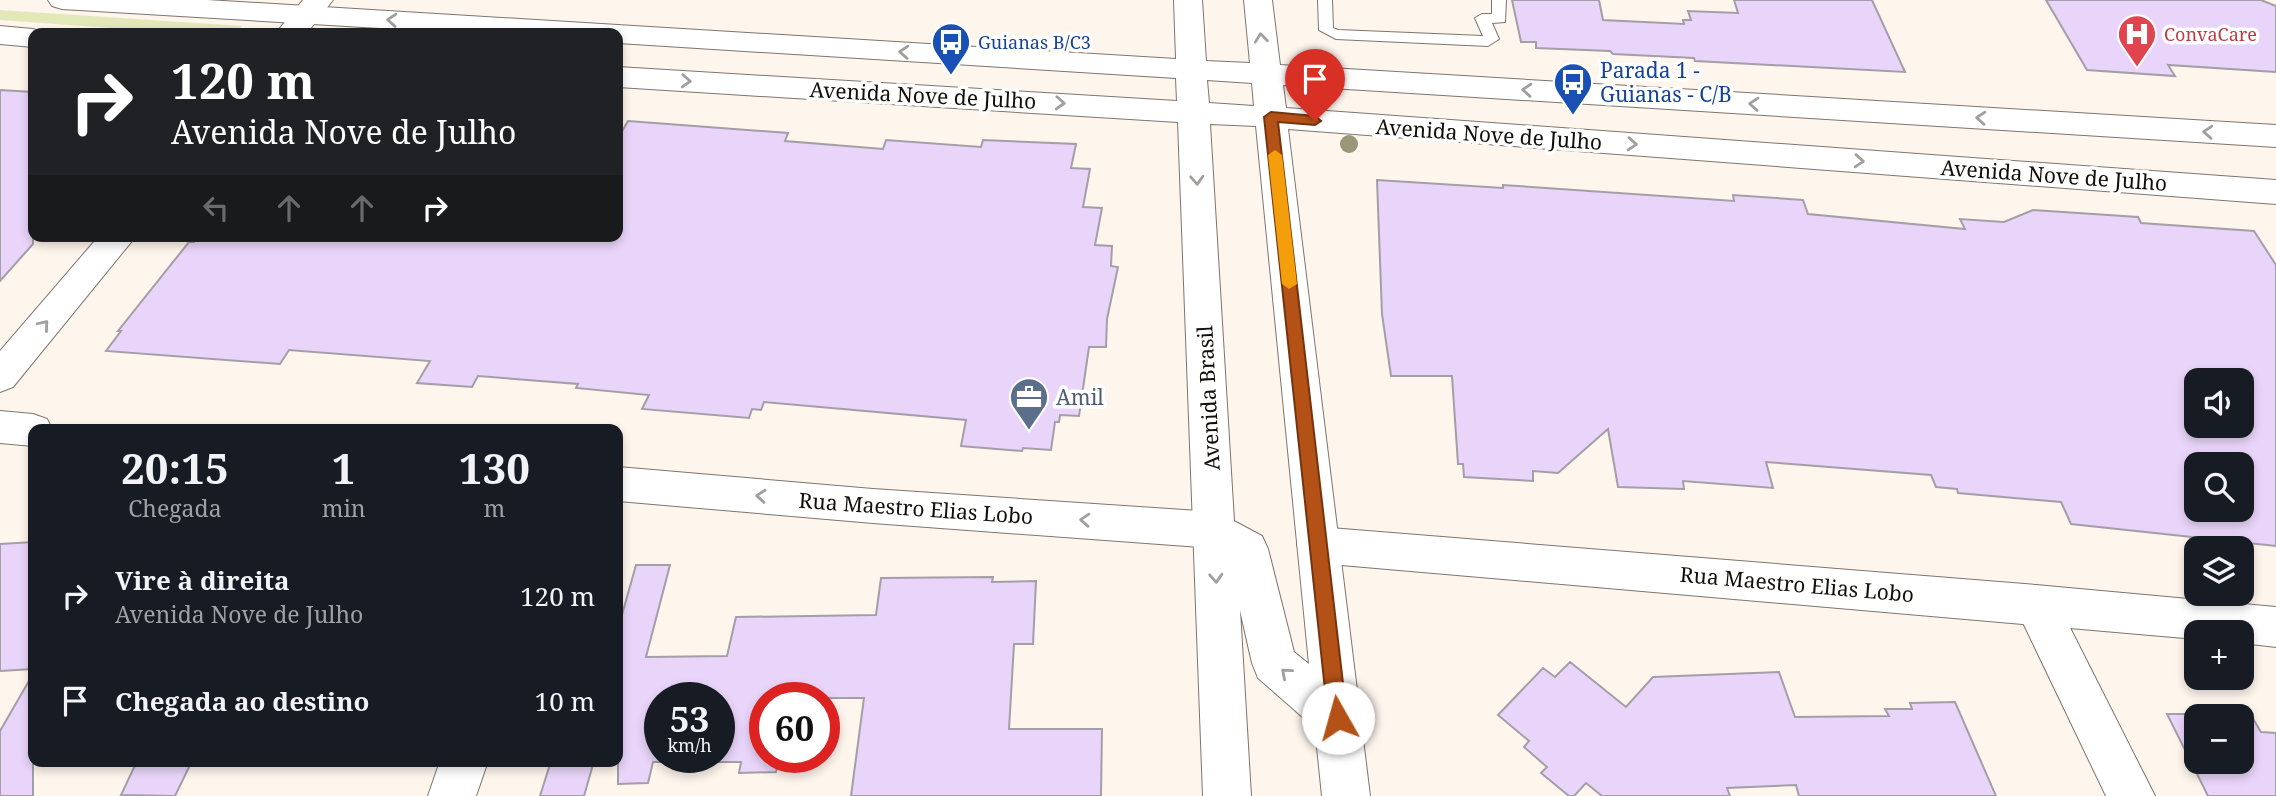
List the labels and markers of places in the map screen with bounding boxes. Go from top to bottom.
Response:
hospital icon: ConvaCare [2116,13,2158,68]
bus stop icon: Guianas B/C3 [930,21,972,76]
place label: ConvaCare [2164,22,2257,46]
place label: Guianas B/C3 [978,30,1091,54]
pin [1285,49,1345,121]
place label: Parada 1 - Guianas - C/B [1600,56,1732,108]
bus stop icon: Parada 1 - Guianas - C/B [1552,61,1594,116]
office icon: Amil [1008,376,1050,431]
place label: Amil [1056,383,1104,411]

